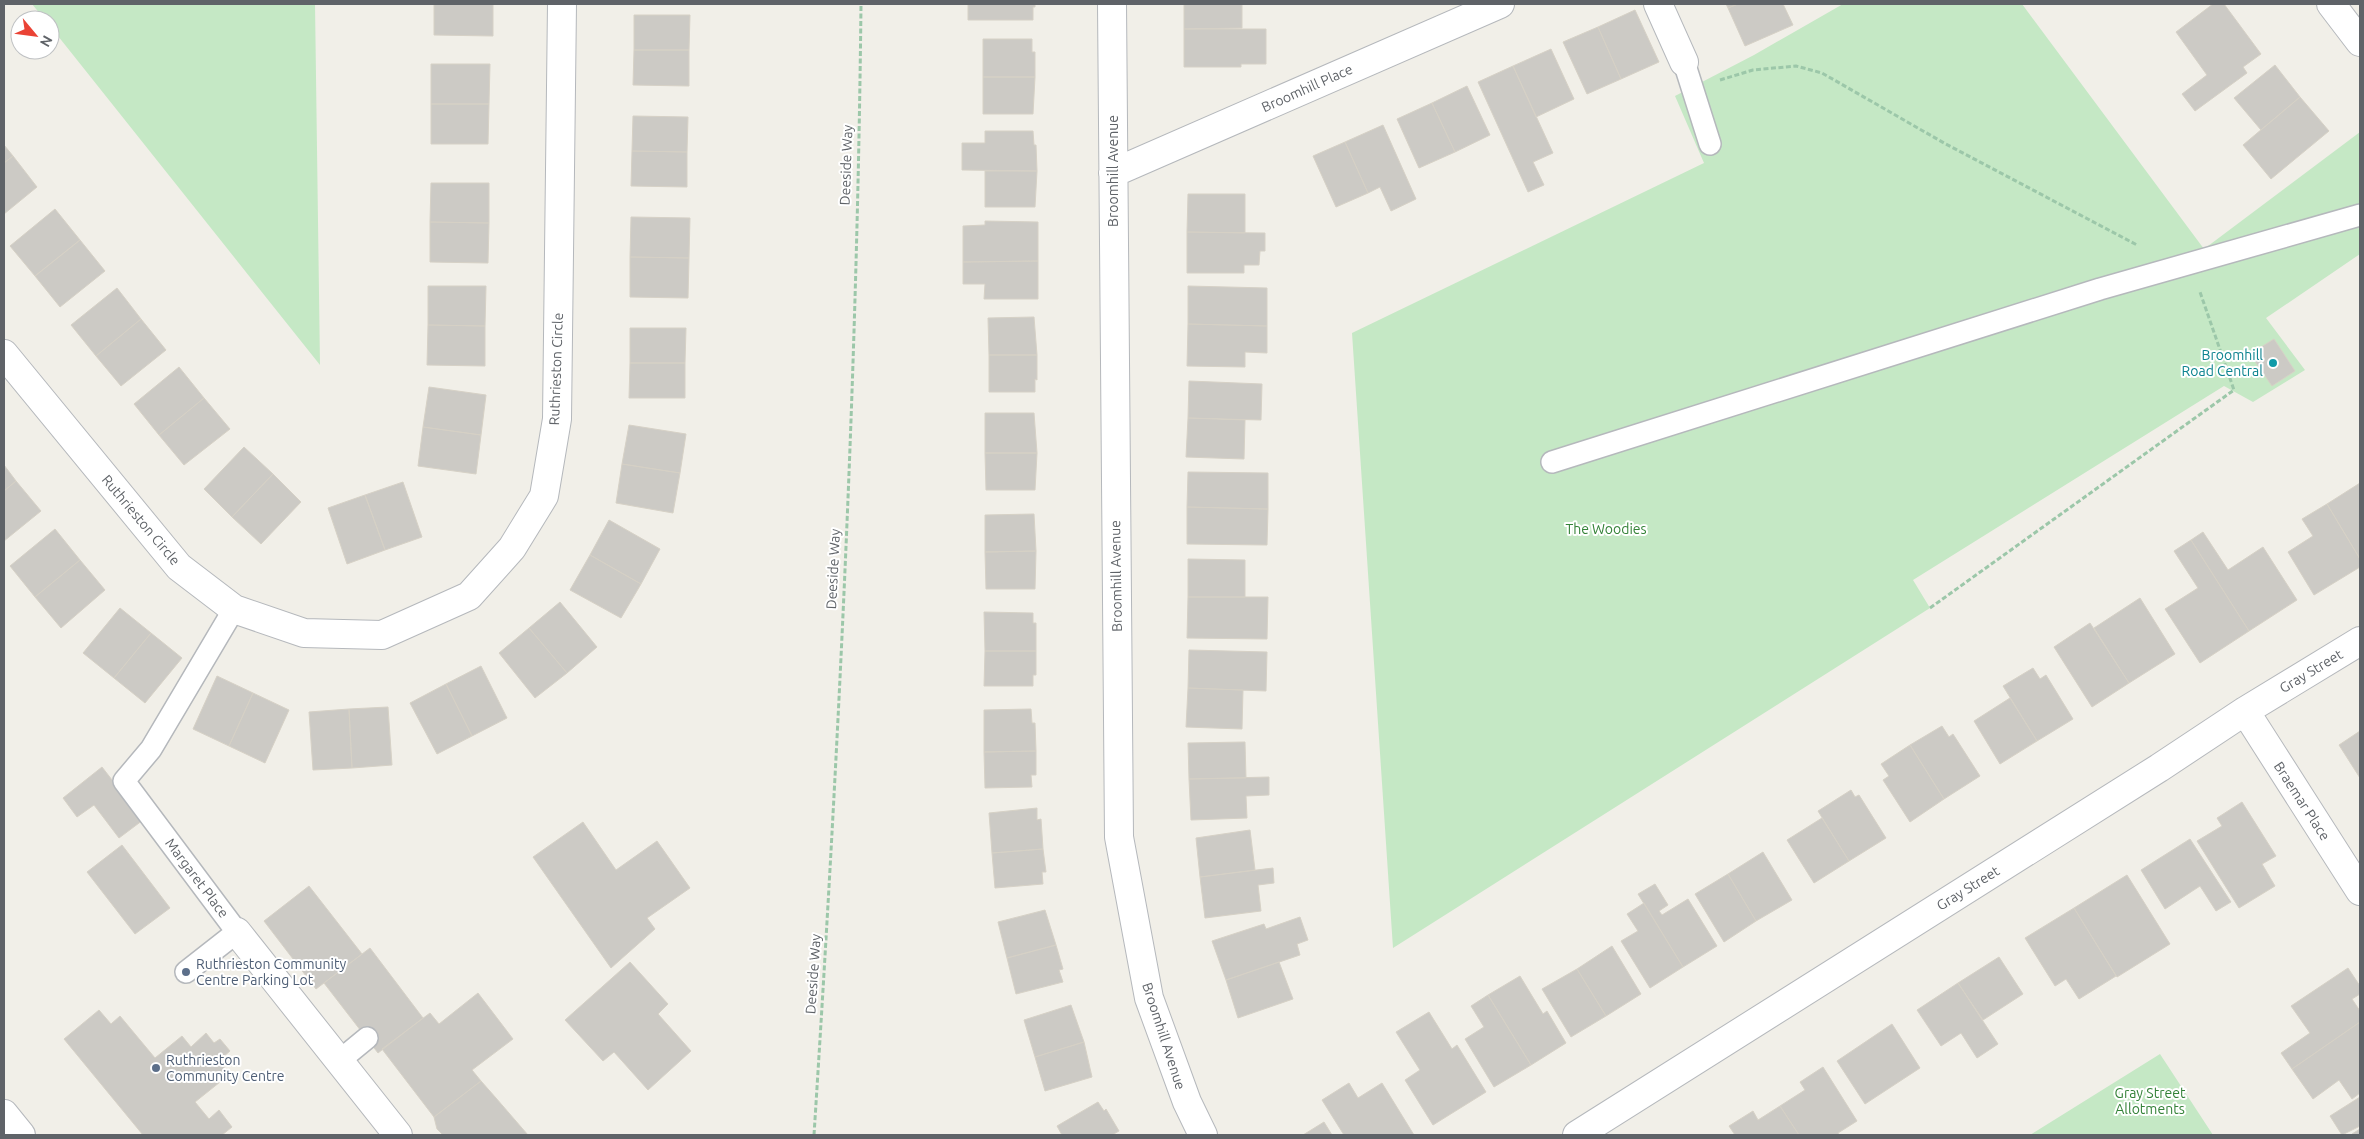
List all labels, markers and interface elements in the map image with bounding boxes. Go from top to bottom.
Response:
north arrow [10,10,60,60]
text: N [37,33,56,50]
street label: Broomhill Place [1259,61,1355,115]
street label: Broomhill Avenue [1105,115,1121,227]
street label: Deeside Way [837,124,855,206]
street label: Ruthrieston Circle [546,312,566,426]
place label: Broomhill Road Central [2182,347,2263,379]
marker: Broomhill Road Central [2267,357,2279,369]
street label: Ruthrieston Circle [99,472,183,568]
street label: Broomhill Avenue [1107,520,1125,632]
park label: The Woodies [1565,521,1647,537]
street label: Deeside Way [823,528,843,610]
street label: Gray Street [2277,646,2346,696]
street label: Braemar Place [2271,759,2333,843]
street label: Margaret Place [162,835,232,921]
street label: Gray Street [1934,862,2003,914]
street label: Deeside Way [802,933,824,1015]
place label: Ruthrieston Community Centre Parking Lot [196,956,346,988]
marker: Ruthrieston Community Centre Parking Lot [180,966,192,978]
street label: Broomhill Avenue [1139,980,1189,1092]
place label: Ruthrieston Community Centre [166,1052,285,1084]
marker: Ruthrieston Community Centre [150,1062,162,1074]
park label: Gray Street Allotments [2115,1085,2186,1117]

